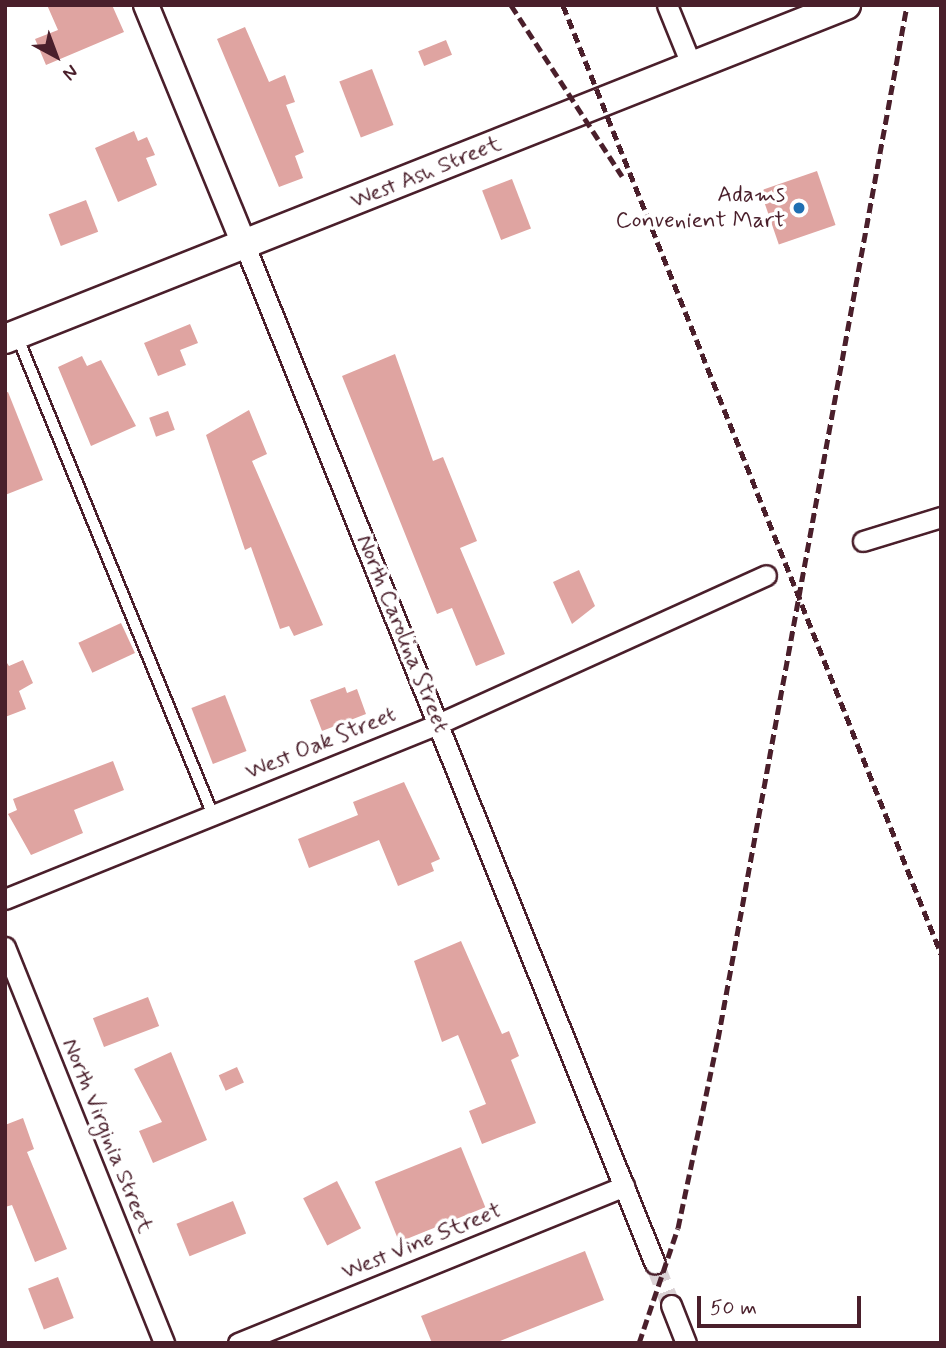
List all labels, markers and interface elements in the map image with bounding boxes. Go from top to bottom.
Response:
north arrow [21,21,91,91]
text: N [57,59,83,86]
street label: West Ash Street [347,130,505,216]
place label: Adams Convenient Mart [616,181,785,235]
marker: Adams Convenient Mart [791,200,807,216]
street label: North Carolina Street [349,529,455,739]
street label: West Oak Street [240,701,402,787]
street label: North Virginia Street [55,1035,159,1237]
street label: West Vine Street [339,1198,505,1286]
scale bar [701,1282,866,1326]
text: 50 m [710,1294,757,1322]

